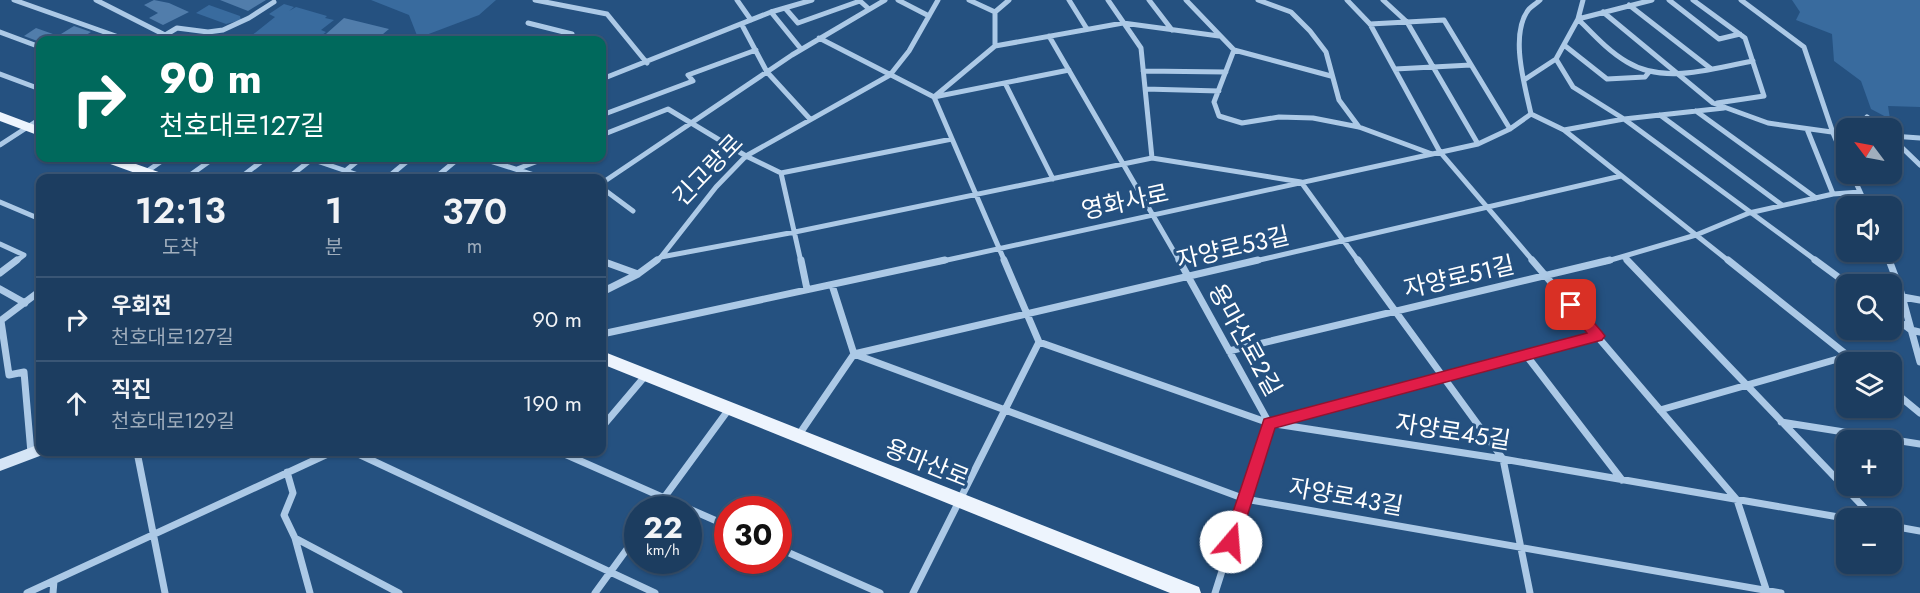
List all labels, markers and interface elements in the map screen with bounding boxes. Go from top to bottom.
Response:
text: 90 m [159,48,262,109]
icon: right [60,60,138,138]
text: 천호대로127길 [159,106,325,145]
north arrow [1836,118,1902,184]
map controls [1836,118,1902,574]
street label: 긴고랑로 [664,126,751,214]
street label: 영화사로 [1078,175,1172,228]
text: 12:13 [135,184,226,236]
text: 1 [325,184,343,236]
text: 370 [442,185,507,237]
button: sound [1836,196,1902,262]
street label: 자양로53길 [1173,218,1293,277]
text: m [467,232,482,261]
text: 도착 [162,233,199,262]
text: 분 [325,233,343,262]
street label: 자양로51길 [1400,247,1518,306]
button: search [1836,274,1902,340]
street label: 용마산로2길 [1200,277,1291,402]
pin [1545,279,1596,330]
icon: arrive [1554,288,1587,321]
text: 우회전 [111,289,172,321]
icon: right [60,303,93,336]
text: 90 m [532,303,582,335]
text: 천호대로127길 [111,323,234,352]
button: layers [1836,352,1902,418]
text: 직진 [111,373,151,405]
icon: ahead [60,387,93,420]
text: 190 m [522,387,582,419]
street label: 자양로45길 [1393,405,1513,458]
text: 천호대로129길 [111,407,235,436]
street label: 용마산로 [880,430,975,495]
button: + [1836,430,1902,496]
street label: 자양로43길 [1286,469,1406,524]
speed limit sign: 30 [714,496,792,574]
text: 22 [643,506,683,549]
button: − [1836,508,1902,574]
position arrow [1199,510,1263,574]
text: km/h [646,539,680,561]

